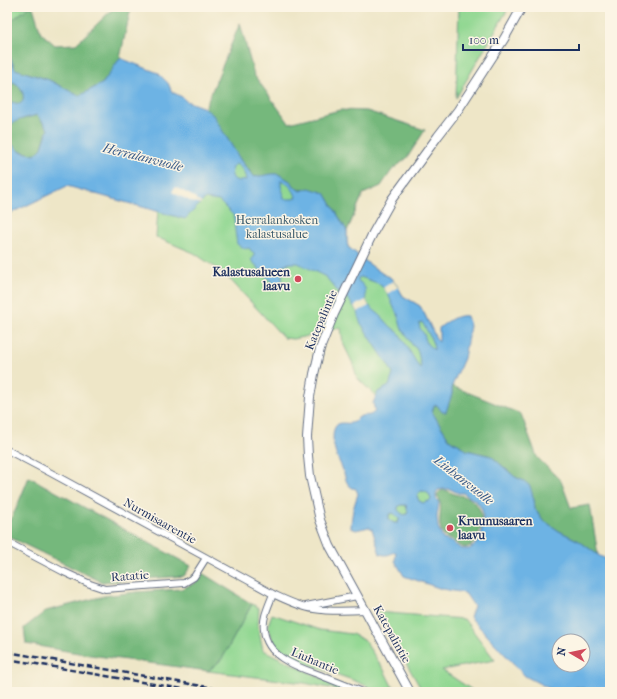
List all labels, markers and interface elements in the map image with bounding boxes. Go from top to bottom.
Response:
scale bar [463,26,579,52]
text: 100 m [469,33,499,47]
water label: Herralanvuolle [100,140,185,174]
park label: Herralankosken kalastusalue [236,213,318,241]
place label: Kalastusalueen laavu [212,265,291,293]
marker: Kalastusalueen laavu [293,274,303,284]
street label: Katepalintie [302,288,340,352]
water label: Liuhanvuolle [431,452,497,508]
street label: Nurmisaarentie [121,495,199,547]
place label: Kruunusaaren laavu [457,514,534,542]
marker: Kruunusaaren laavu [445,523,455,533]
street label: Ratatie [111,568,149,584]
street label: Katepalintie [370,603,414,665]
north arrow [551,633,591,673]
street label: Liuhantie [289,645,341,677]
text: N [555,646,569,657]

